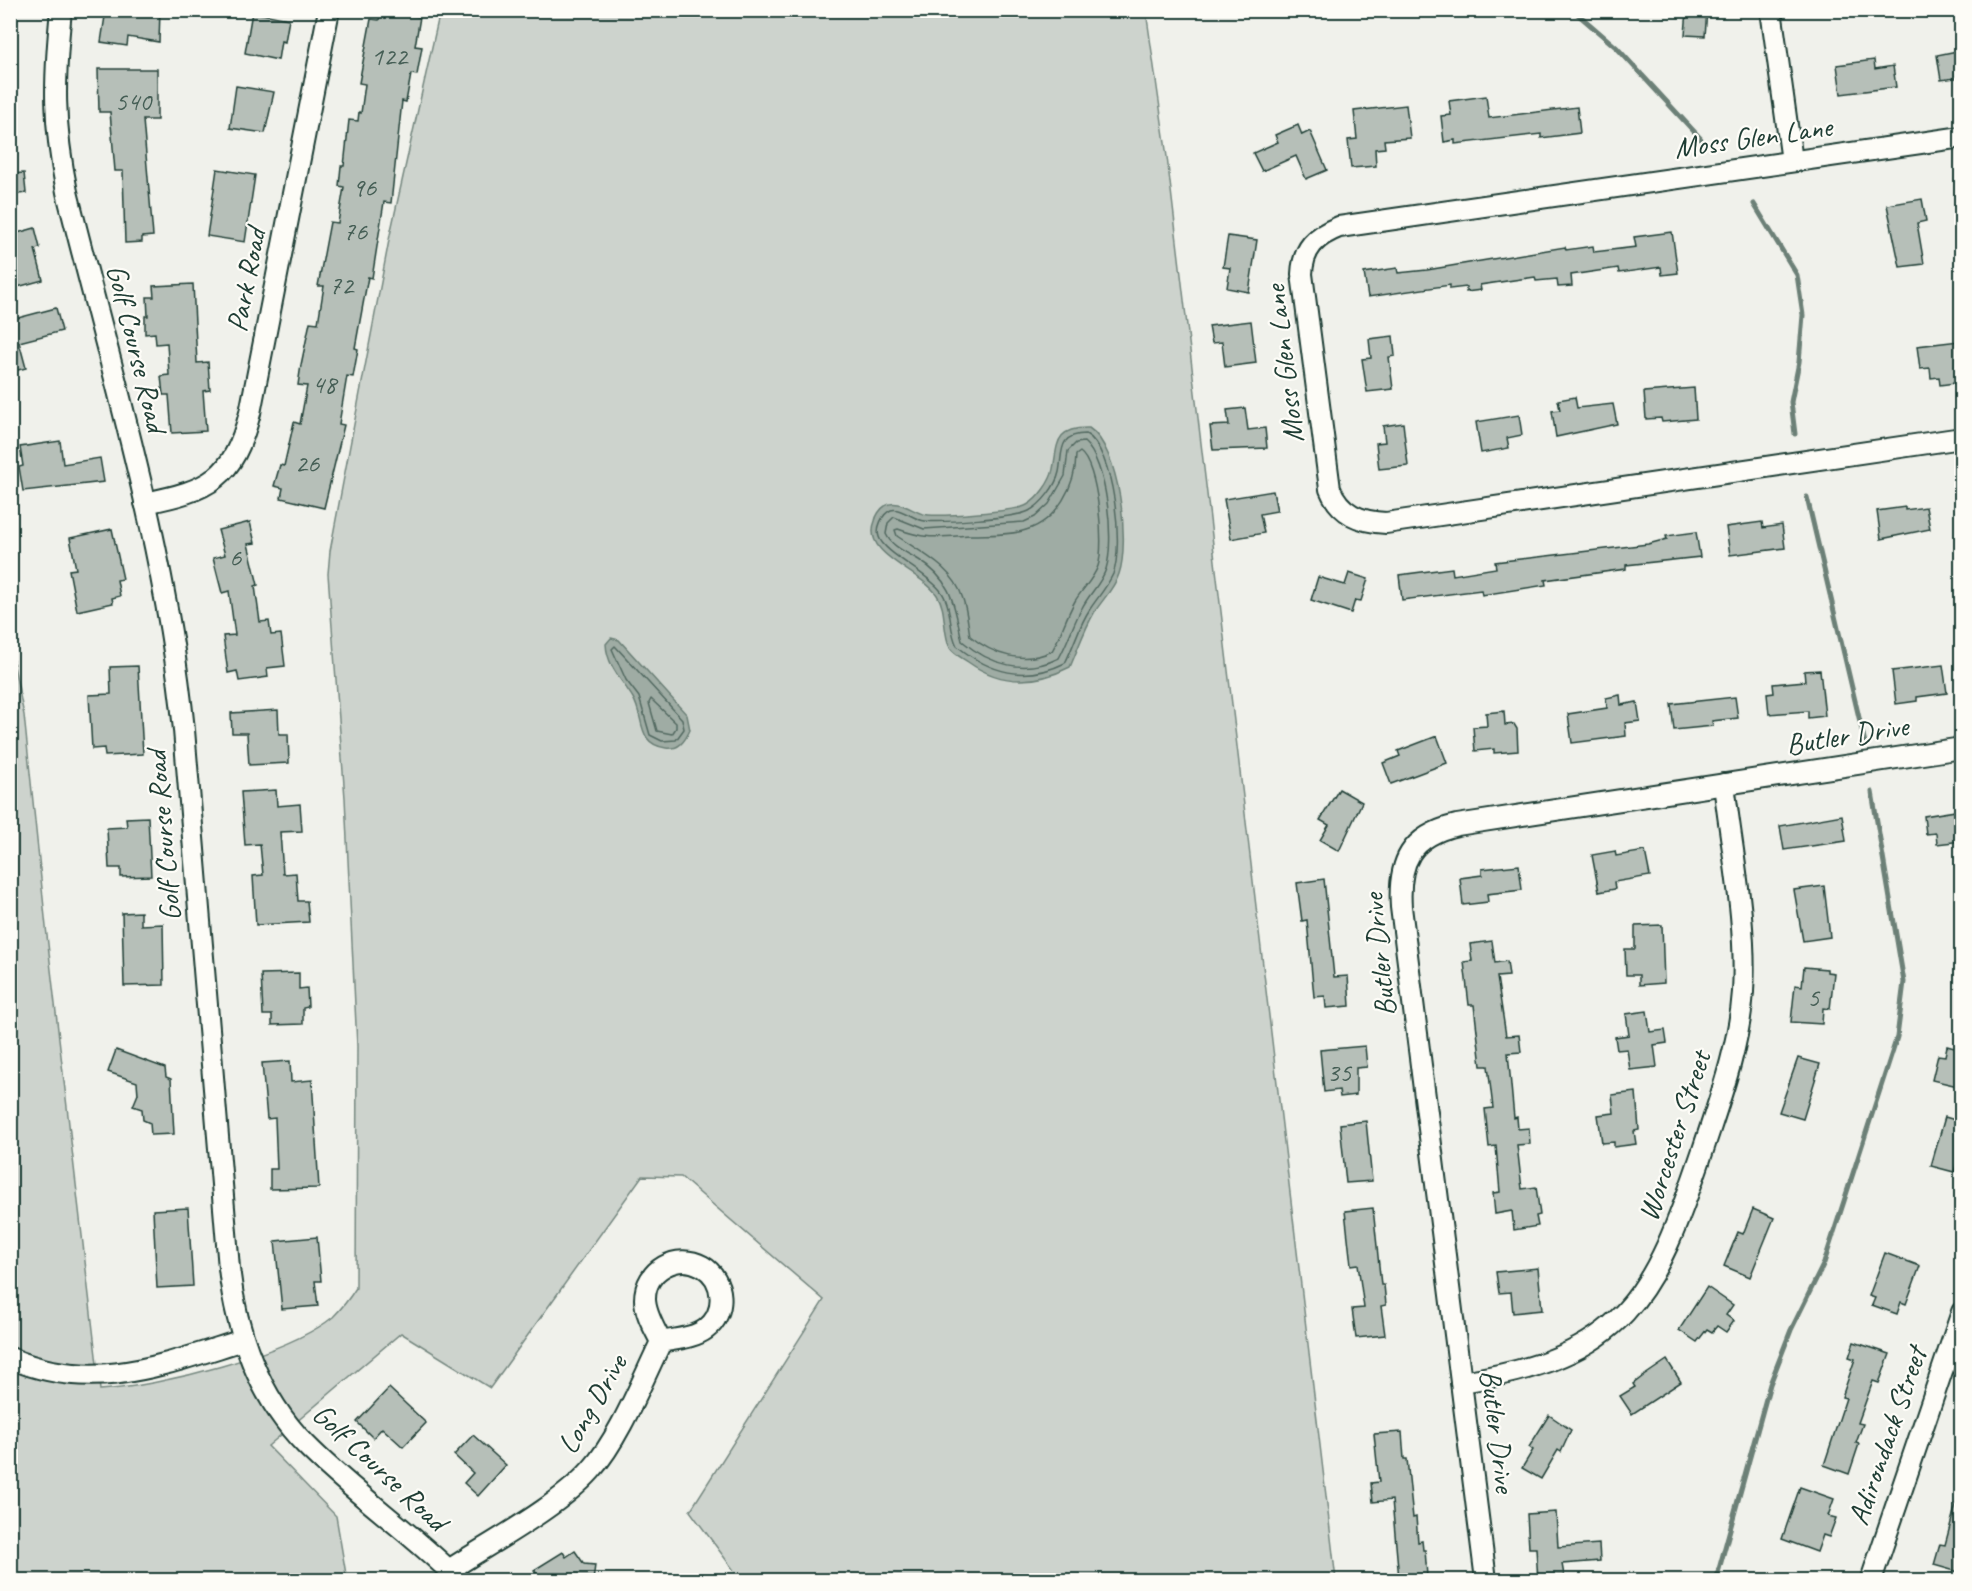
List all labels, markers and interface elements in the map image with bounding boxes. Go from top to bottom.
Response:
house number: 122 [371,39,409,73]
house number: 540 [115,84,153,118]
street label: Moss Glen Lane [1672,107,1836,167]
house number: 96 [352,170,377,204]
house number: 76 [343,214,368,248]
street label: Park Road [217,221,275,335]
street label: Golf Course Road [98,260,177,440]
house number: 72 [329,268,355,302]
street label: Moss Glen Lane [1255,281,1313,445]
house number: 48 [312,367,339,401]
house number: 26 [295,446,320,480]
house number: 6 [229,540,242,574]
street label: Butler Drive [1783,706,1913,763]
street label: Golf Course Road [136,745,189,923]
street label: Butler Drive [1353,889,1404,1018]
house number: 5 [1807,980,1821,1014]
street label: Worcester Street [1629,1044,1720,1226]
house number: 35 [1327,1055,1353,1089]
street label: Adirondack Street [1839,1338,1936,1530]
street label: Long Drive [548,1346,637,1460]
street label: Butler Drive [1472,1368,1525,1497]
street label: Golf Course Road [305,1395,459,1542]

